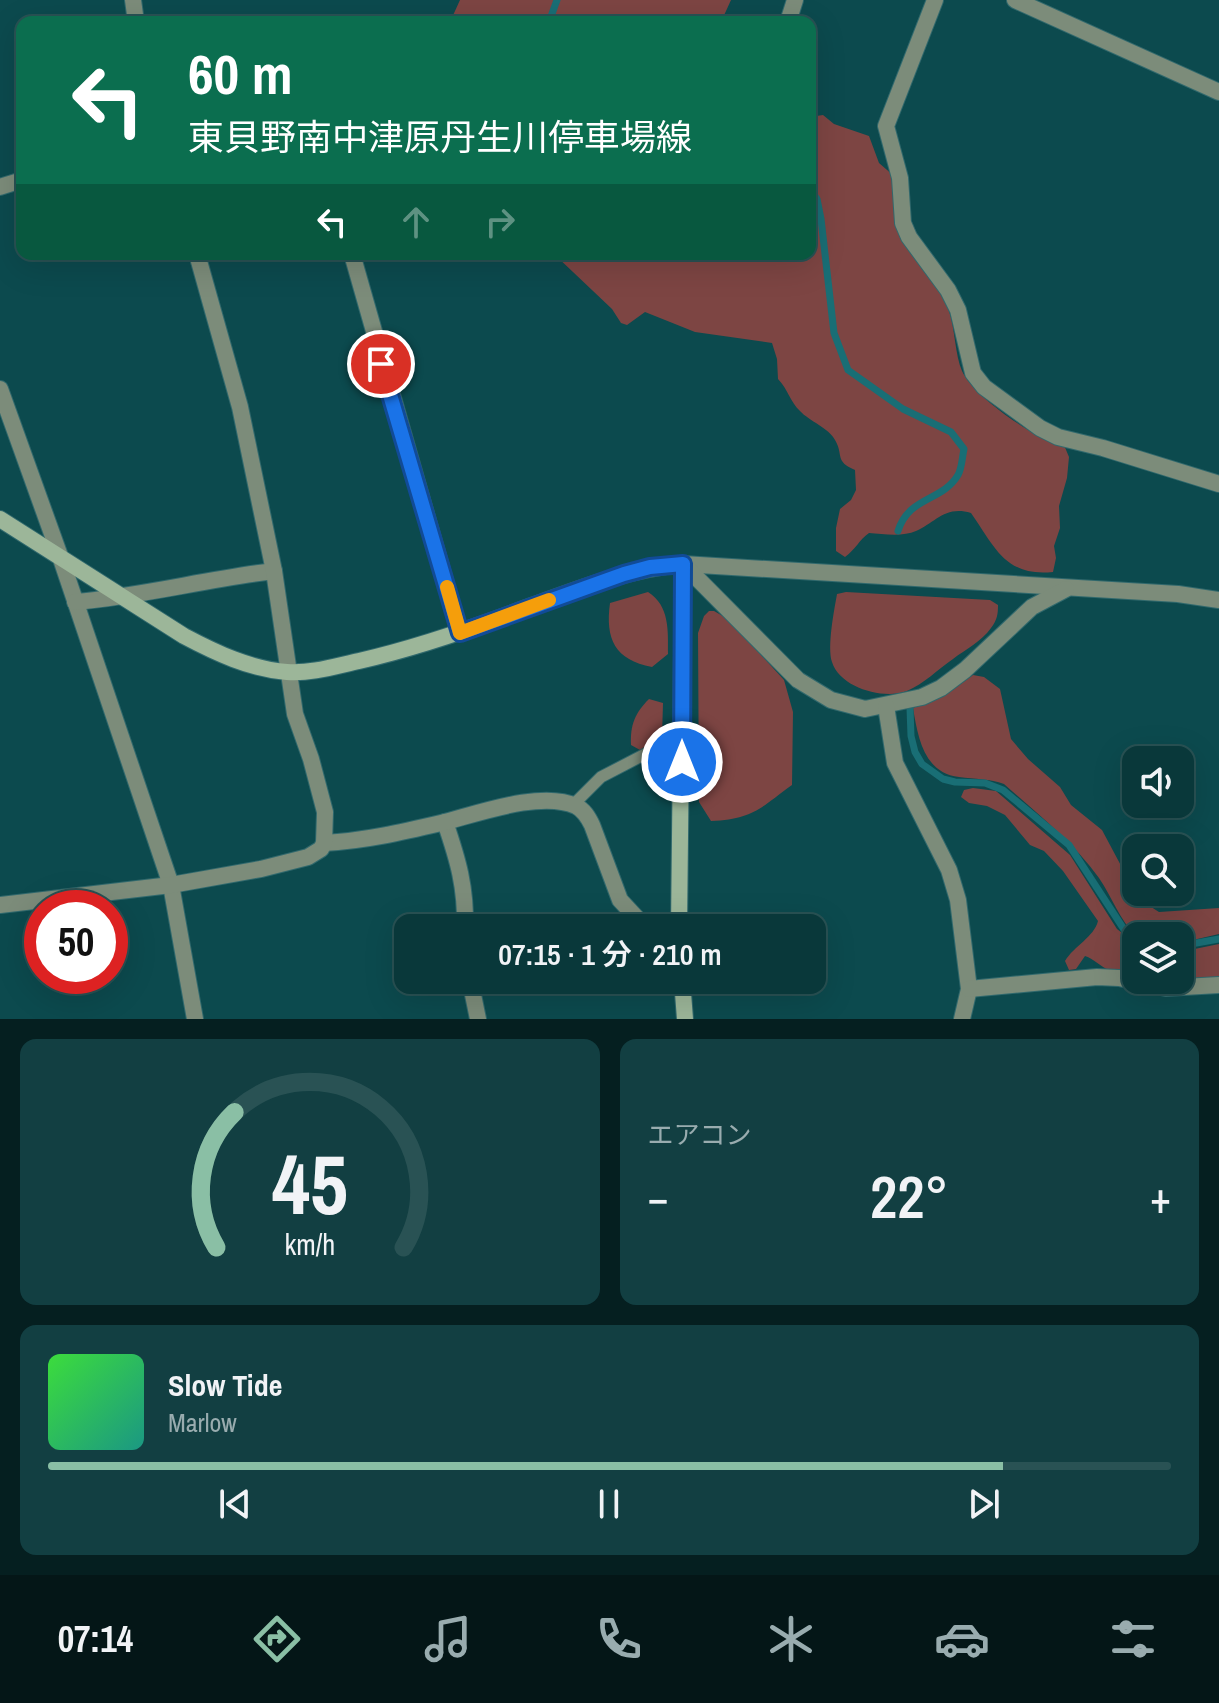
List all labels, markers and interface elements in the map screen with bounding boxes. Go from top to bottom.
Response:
text: 60 m [188,36,293,111]
icon: left [56,48,160,152]
text: 東貝野南中津原丹生川停車場線 [188,113,692,161]
icon: left [310,200,354,244]
icon: ahead [394,200,438,244]
icon: right [478,200,522,244]
pin [347,330,415,398]
icon: arrive [359,342,403,386]
position arrow [640,720,724,804]
map controls [1122,746,1194,994]
button: sound [1122,746,1194,818]
button: search [1122,834,1194,906]
speed limit sign: 50 [24,890,128,994]
button: layers [1122,922,1194,994]
text: 07:15 · 1 分 · 210 m [498,934,722,974]
text: エアコン [648,1117,752,1152]
text: 45 [272,1128,348,1240]
text: 22° [870,1156,949,1237]
text: − [648,1167,669,1227]
text: + [1150,1167,1171,1227]
text: km/h [284,1225,335,1264]
text: Slow Tide [168,1365,282,1405]
text: Marlow [168,1405,237,1440]
icon: previous [213,1482,257,1526]
icon: pause [587,1482,631,1526]
icon: next [962,1482,1006,1526]
icon: directions [249,1611,305,1667]
icon: music [420,1611,476,1667]
icon: phone [591,1611,647,1667]
icon: climate [763,1611,819,1667]
icon: car [934,1611,990,1667]
icon: filters [1105,1611,1161,1667]
text: 07:14 [58,1615,133,1663]

